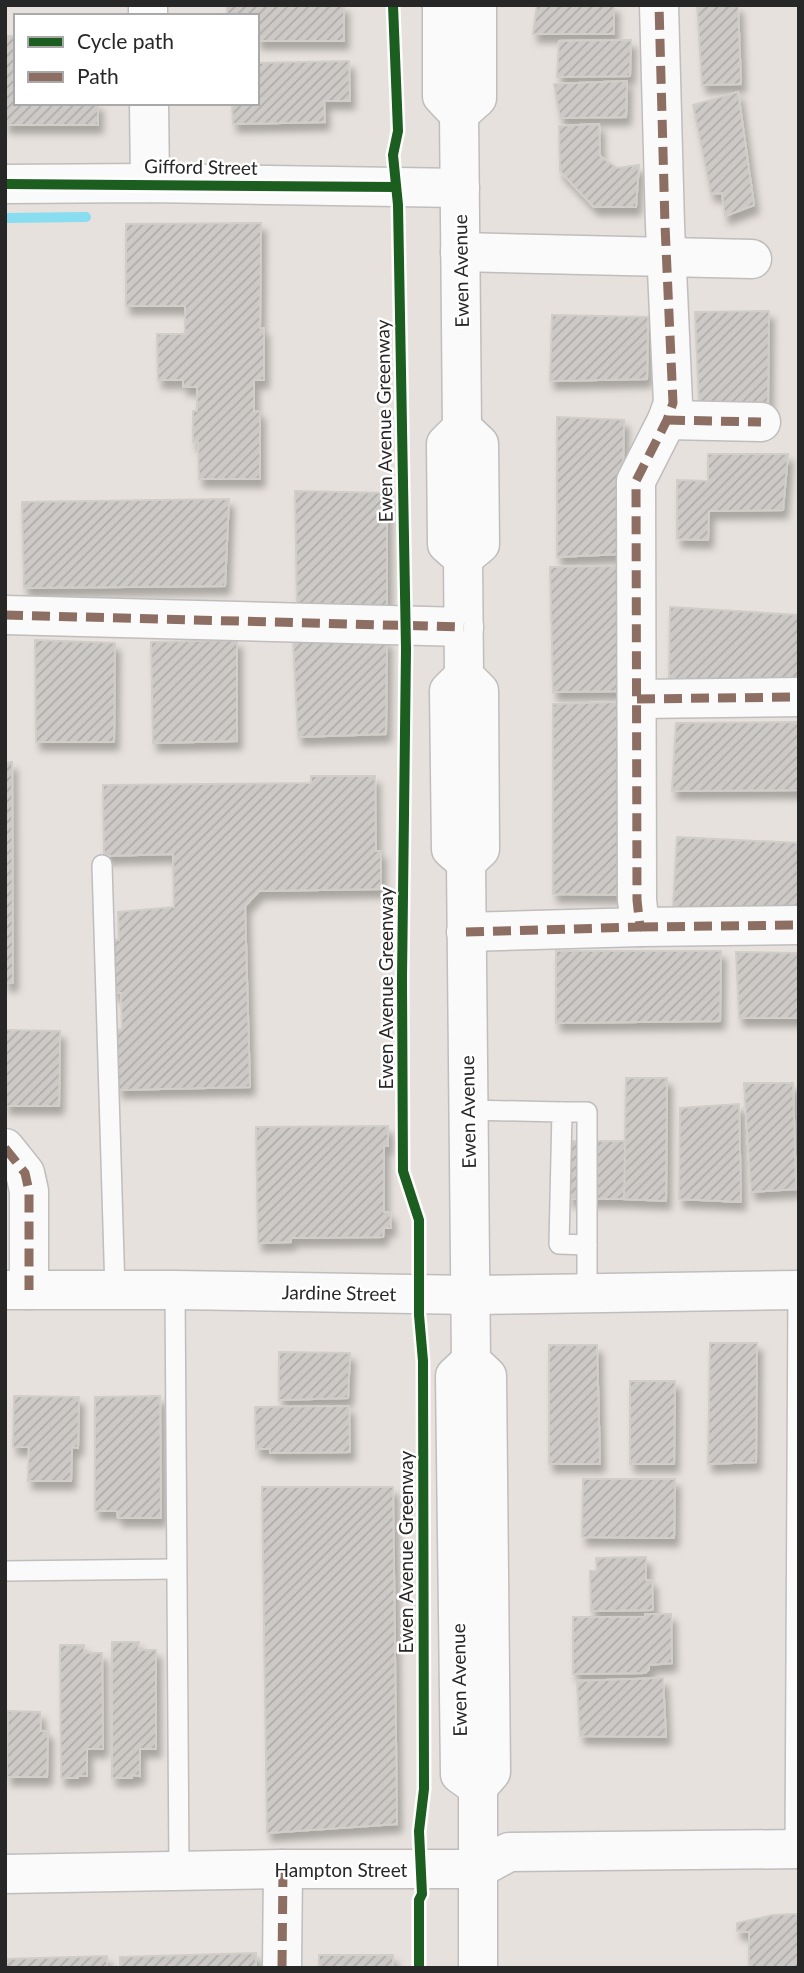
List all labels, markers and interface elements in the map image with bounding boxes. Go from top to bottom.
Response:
legend [14,14,259,105]
text: Cycle path [77,28,174,53]
text: Path [77,63,119,88]
street label: Gifford Street [144,154,258,179]
street label: Ewen Avenue [448,214,473,328]
street label: Ewen Avenue Greenway [370,319,397,523]
street label: Ewen Avenue Greenway [374,886,397,1089]
street label: Ewen Avenue [455,1055,480,1169]
street label: Jardine Street [282,1280,397,1305]
street label: Ewen Avenue Greenway [394,1450,417,1653]
street label: Ewen Avenue [446,1623,471,1737]
street label: Hampton Street [275,1858,408,1881]

